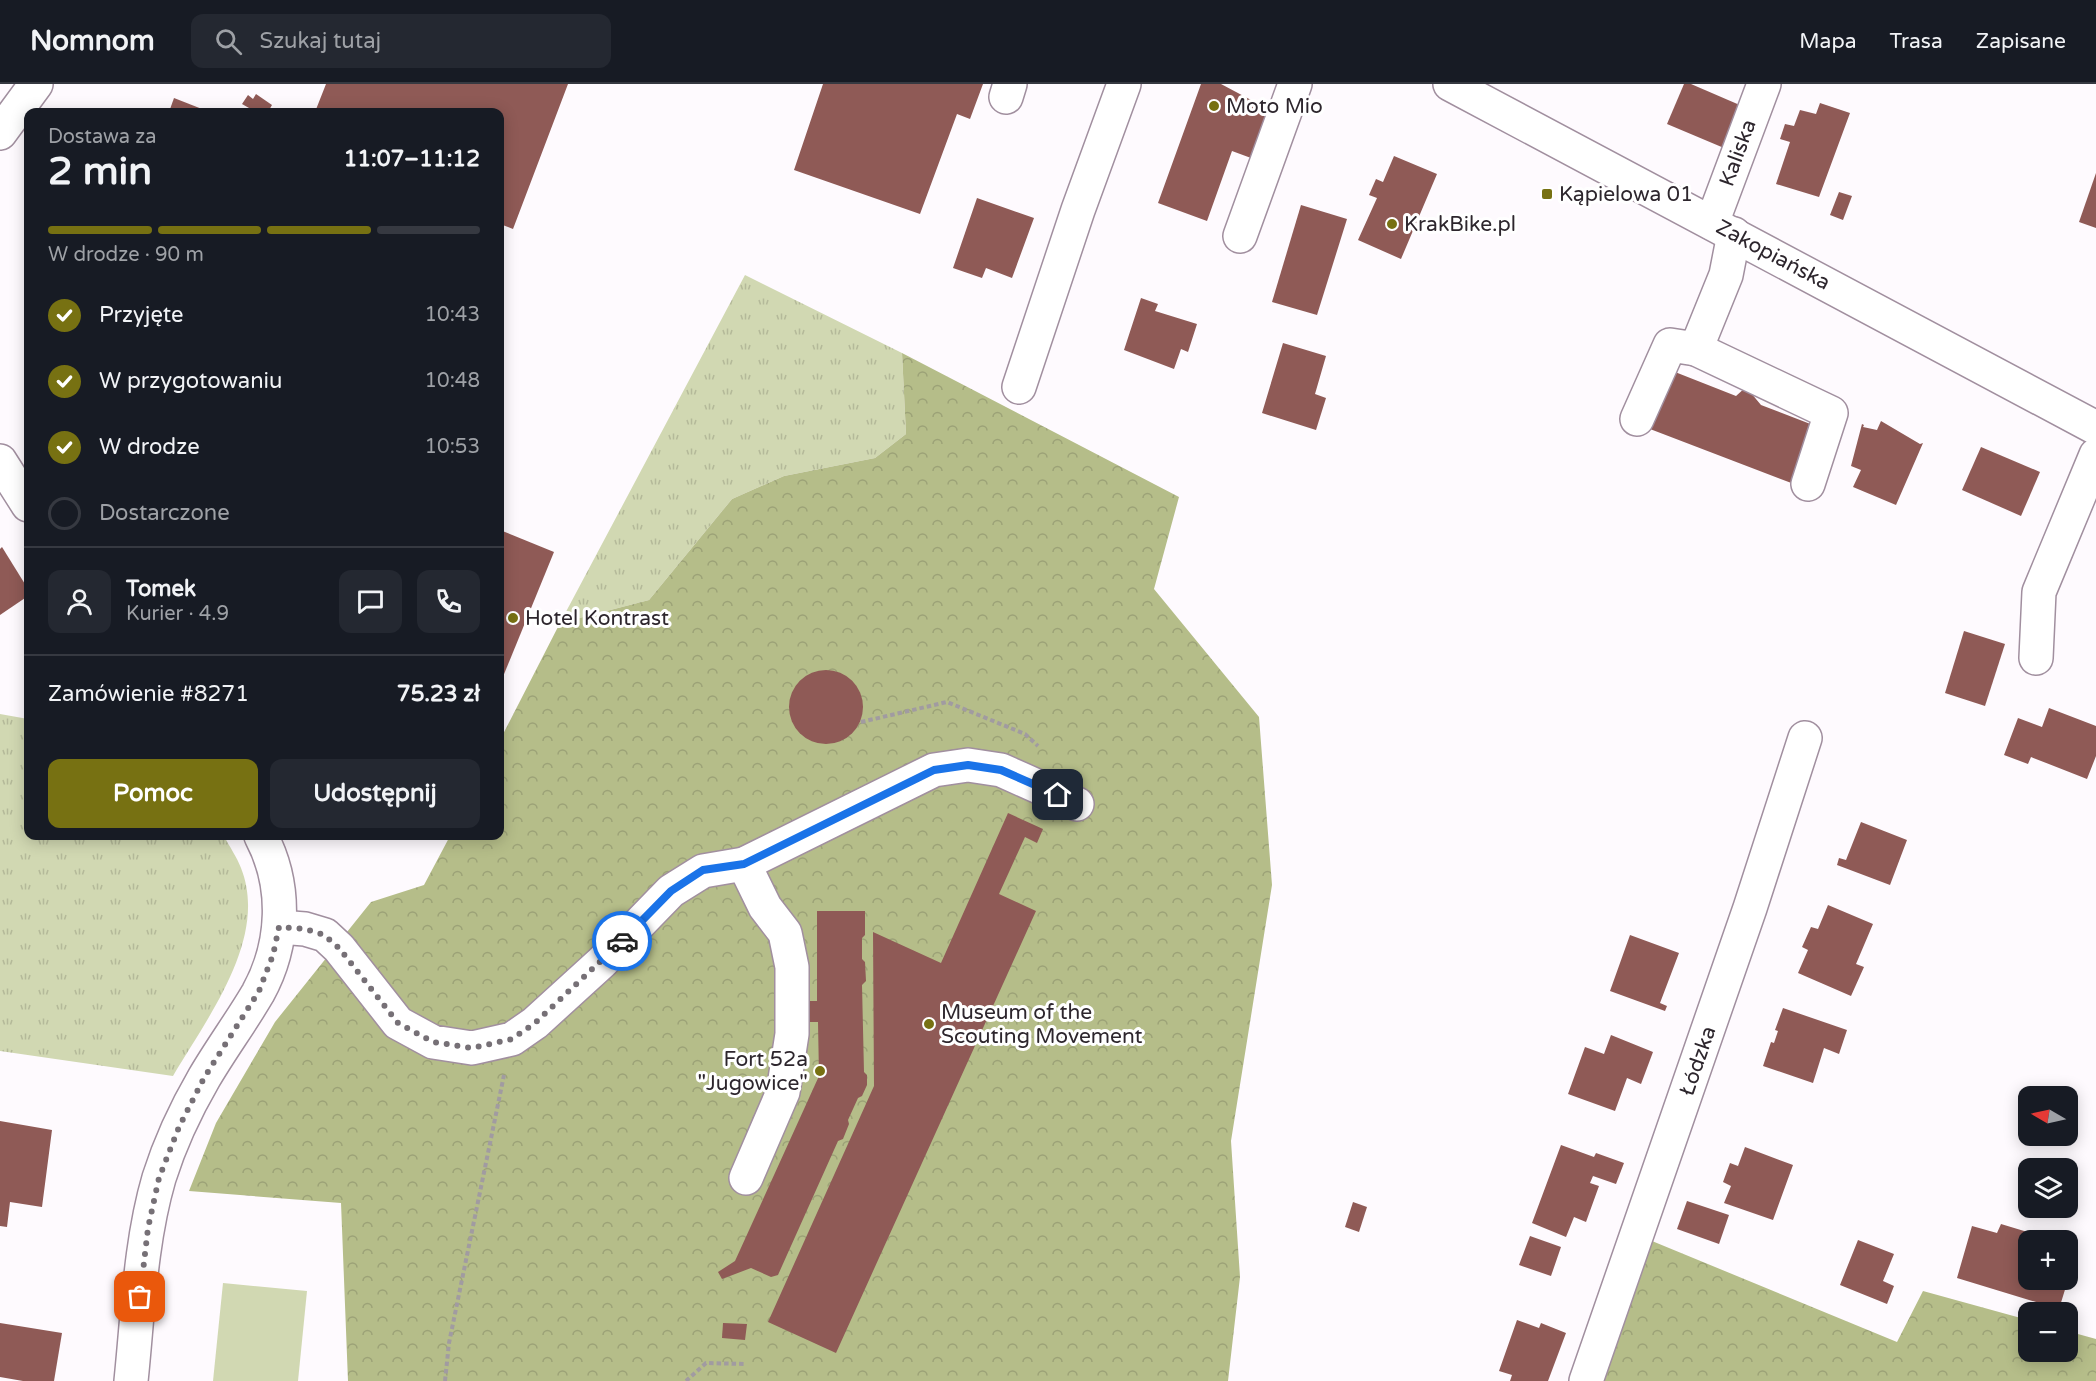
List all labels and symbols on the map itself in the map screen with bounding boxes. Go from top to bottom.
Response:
place label: Moto Mio [1226,94,1323,119]
marker: Moto Mio [1207,99,1221,113]
street label: Kaliska [1714,116,1762,190]
place label: Kąpielowa 01 [1559,182,1693,207]
marker: Kąpielowa 01 [1540,187,1554,201]
place label: KrakBike.pl [1404,212,1516,237]
street label: Zakopiańska [1712,215,1834,295]
marker: KrakBike.pl [1385,217,1399,231]
place label: Hotel Kontrast [525,606,669,631]
marker: Hotel Kontrast [506,611,520,625]
pin [1032,769,1083,820]
courier [592,911,652,971]
place label: Museum of the Scouting Movement [941,1000,1143,1049]
marker: Museum of the Scouting Movement [922,1017,936,1031]
street label: Łódzka [1675,1023,1721,1099]
place label: Fort 52a "Jugowice" [697,1047,808,1096]
marker: Fort 52a "Jugowice" [813,1064,827,1078]
north arrow [2018,1086,2078,1146]
pin [114,1271,165,1322]

